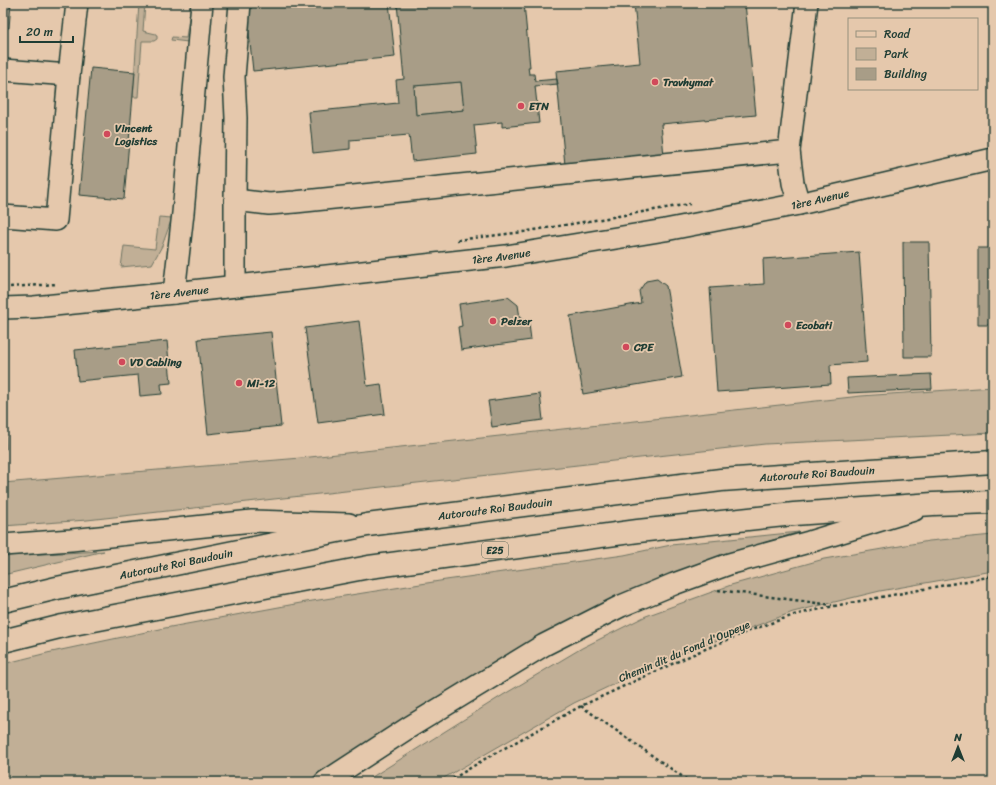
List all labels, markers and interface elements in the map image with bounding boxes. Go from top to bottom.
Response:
scale bar [20,18,73,44]
legend [848,18,978,90]
text: 20 m [26,21,53,43]
text: Road [884,23,911,45]
text: Park [884,43,909,65]
text: Building [884,63,927,85]
place label: Travhymat [663,73,715,92]
marker: Travhymat [650,77,660,87]
place label: ETN [529,97,549,116]
marker: ETN [516,101,526,111]
place label: Vincent Logistics [115,119,158,151]
marker: Vincent Logistics [102,129,112,139]
street label: 1ère Avenue [790,184,851,215]
street label: 1ère Avenue [471,243,532,270]
street label: 1ère Avenue [149,280,210,305]
place label: Pelzer [501,312,533,331]
marker: Pelzer [488,316,498,326]
place label: Ecobati [796,316,833,335]
marker: Ecobati [783,320,793,330]
place label: CPE [633,338,654,357]
marker: CPE [621,342,631,352]
place label: VD Cabling [130,353,182,372]
marker: VD Cabling [117,357,127,367]
place label: Mi-12 [246,374,276,393]
marker: Mi-12 [234,378,244,388]
street label: Autoroute Roi Baudouin [758,461,875,487]
street label: Autoroute Roi Baudouin [436,493,554,526]
road number: E25 [482,542,508,558]
street label: Autoroute Roi Baudouin [117,544,235,585]
street label: Chemin dit du Fond d'Oupeye [615,615,754,688]
north arrow [938,727,978,767]
text: N [953,728,962,747]

